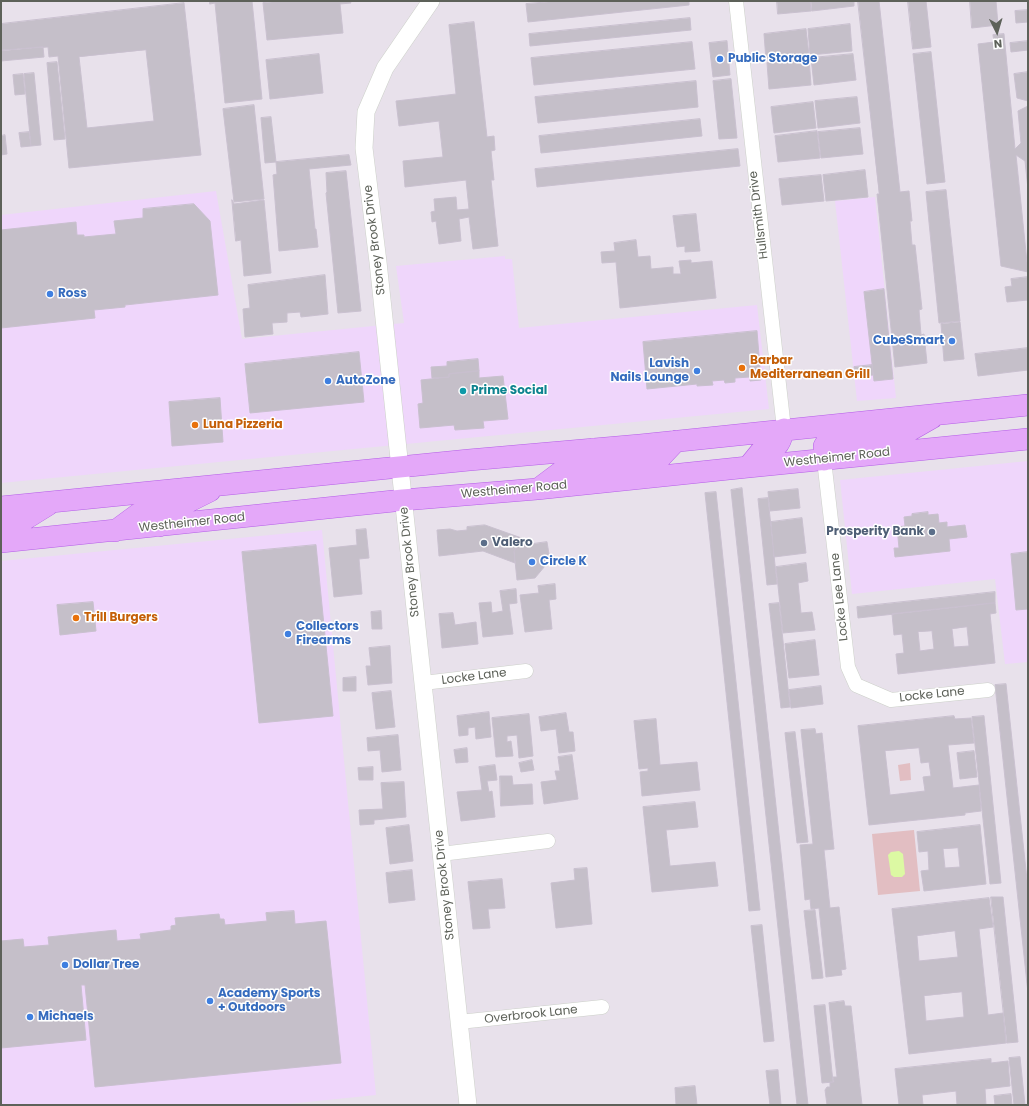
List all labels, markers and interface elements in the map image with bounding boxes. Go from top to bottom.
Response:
north arrow [977,12,1017,52]
text: N [993,36,1003,52]
place label: Public Storage [728,52,817,66]
marker: Public Storage [715,54,725,64]
street label: Hullsmith Drive [746,170,772,260]
street label: Stoney Brook Drive [361,184,389,296]
place label: Ross [58,287,87,301]
marker: Ross [45,289,55,299]
place label: CubeSmart [873,334,944,348]
marker: CubeSmart [947,336,957,346]
place label: Barbar Mediterranean Grill [750,354,870,382]
place label: Lavish Nails Lounge [610,357,689,385]
marker: Barbar Mediterranean Grill [737,363,747,373]
marker: Lavish Nails Lounge [692,366,702,376]
place label: AutoZone [336,374,396,388]
marker: AutoZone [323,376,333,386]
place label: Prime Social [471,384,547,398]
marker: Prime Social [458,386,468,396]
place label: Luna Pizzeria [203,418,283,432]
marker: Luna Pizzeria [190,420,200,430]
street label: Westheimer Road [783,445,891,471]
street label: Westheimer Road [460,478,568,502]
street label: Stoney Brook Drive [397,506,423,618]
street label: Westheimer Road [138,510,246,536]
place label: Prosperity Bank [826,525,924,539]
marker: Prosperity Bank [927,527,937,537]
place label: Valero [492,536,533,550]
marker: Valero [479,538,489,548]
street label: Locke Lee Lane [828,552,852,642]
place label: Circle K [540,555,587,569]
marker: Circle K [527,557,537,567]
place label: Trill Burgers [84,611,158,625]
marker: Trill Burgers [71,613,81,623]
place label: Collectors Firearms [296,620,359,648]
marker: Collectors Firearms [283,629,293,639]
street label: Locke Lane [441,666,507,688]
street label: Locke Lane [899,684,965,706]
street label: Stoney Brook Drive [432,829,458,941]
place label: Dollar Tree [73,958,139,972]
marker: Dollar Tree [60,960,70,970]
place label: Academy Sports + Outdoors [218,987,321,1015]
marker: Academy Sports + Outdoors [205,996,215,1006]
street label: Overbrook Lane [484,1003,578,1027]
place label: Michaels [38,1010,94,1024]
marker: Michaels [25,1012,35,1022]

